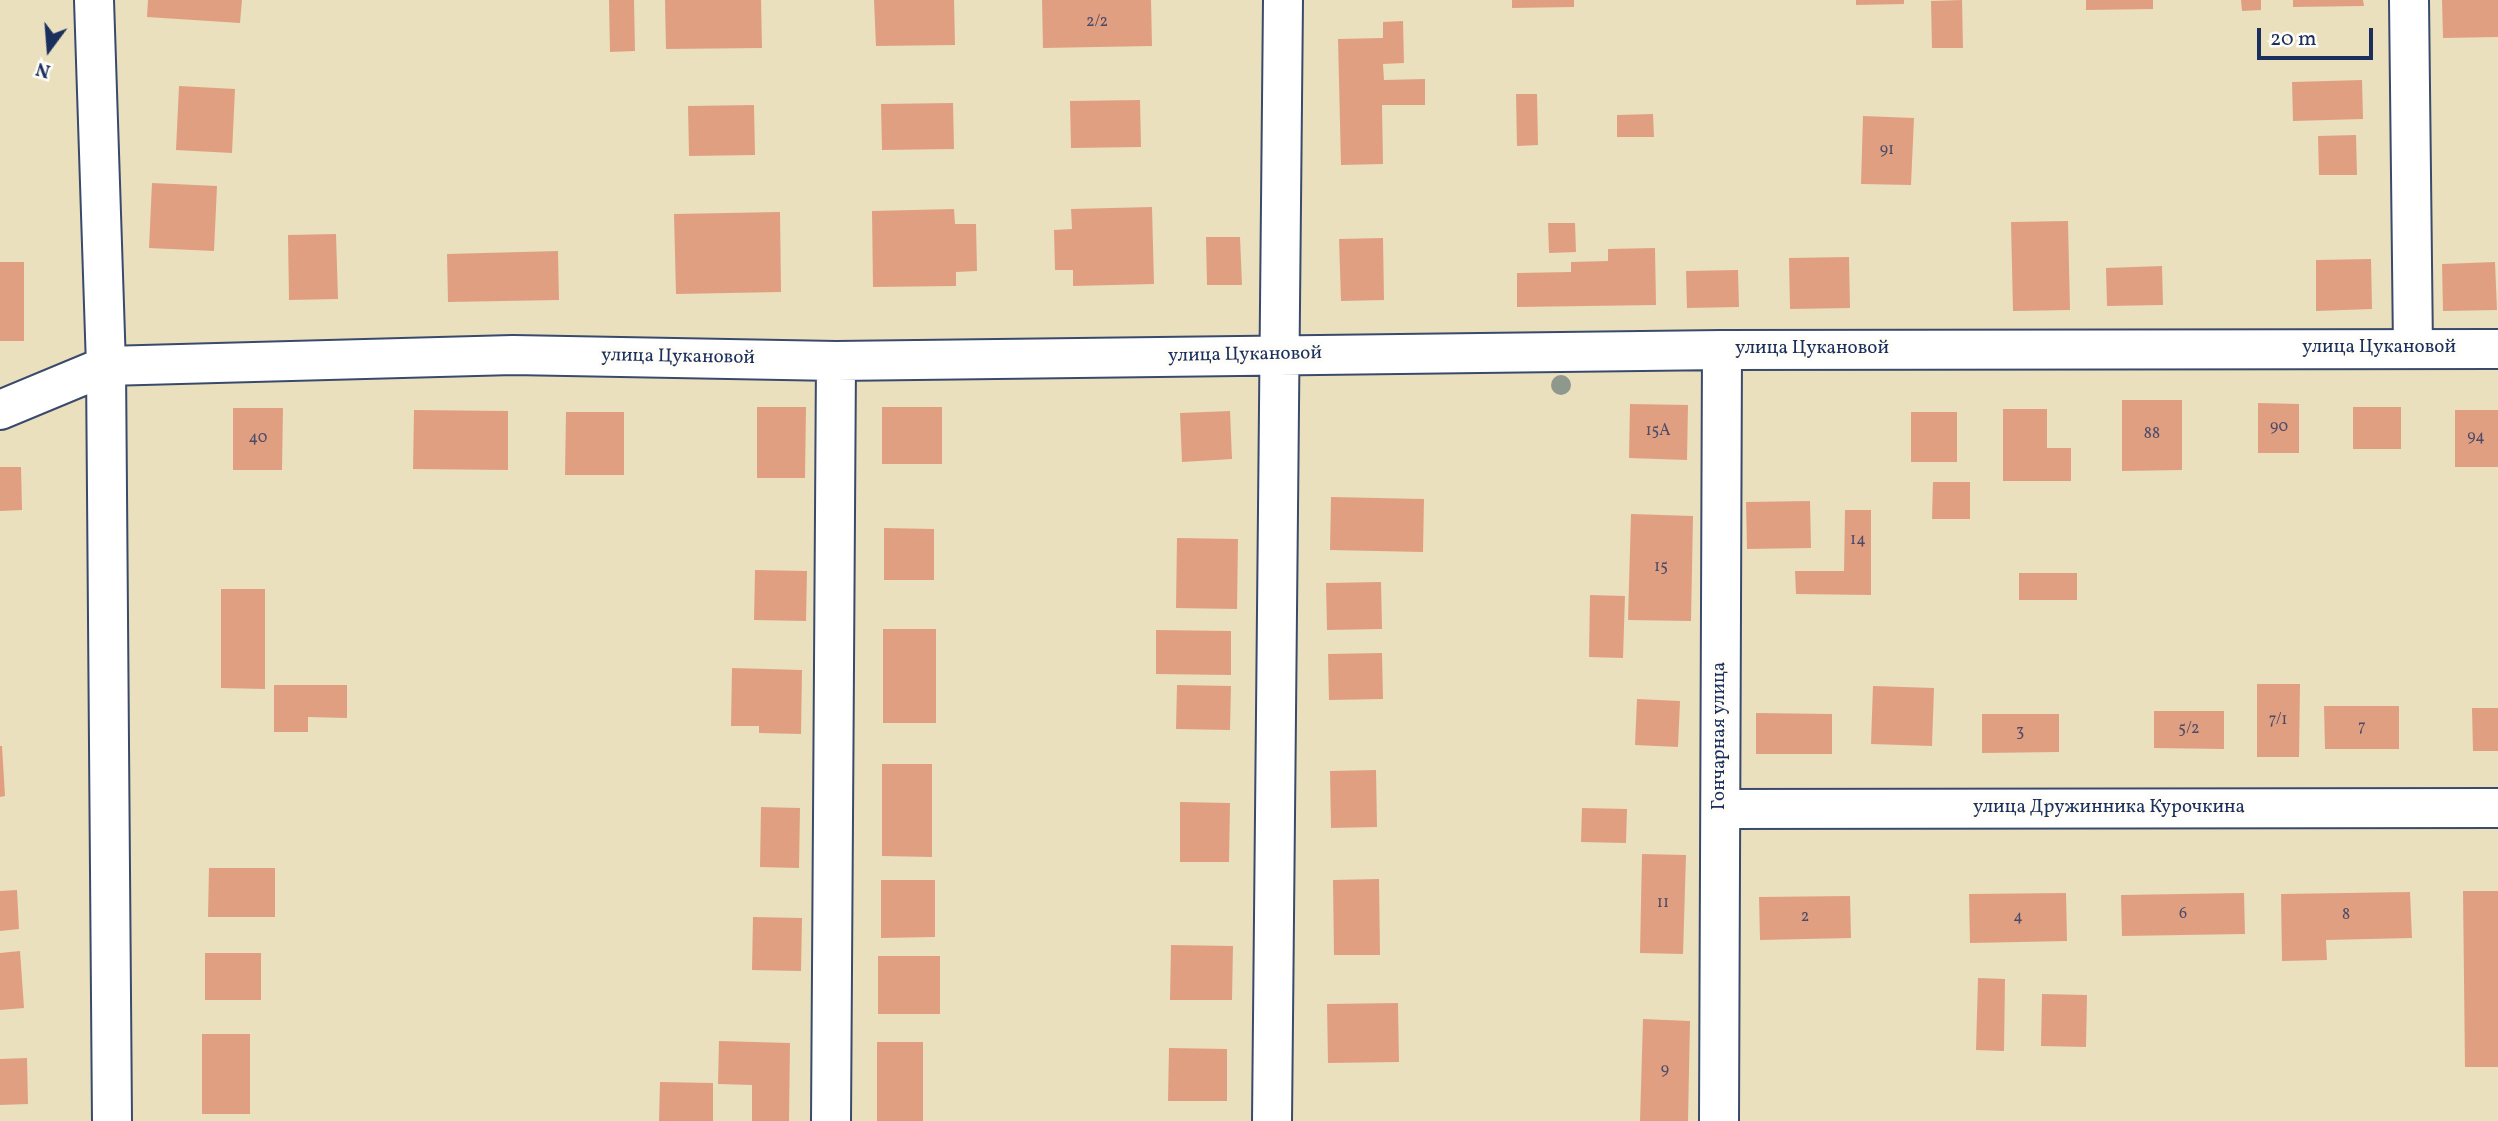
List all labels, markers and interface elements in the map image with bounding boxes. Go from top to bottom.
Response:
house number: 2/2 [1086,13,1108,33]
north arrow [14,14,84,84]
scale bar [2260,14,2376,58]
text: 20 m [2270,25,2316,54]
text: N [33,55,53,84]
house number: 91 [1880,141,1894,161]
street label: улица Цукановой [2302,338,2456,360]
street label: улица Цукановой [1735,339,1889,361]
street label: улица Цукановой [1168,343,1322,369]
street label: улица Цукановой [601,345,755,371]
house number: 90 [2270,418,2288,438]
house number: 15А [1645,422,1671,442]
house number: 88 [2144,425,2160,445]
house number: 94 [2467,428,2485,448]
house number: 40 [249,429,267,449]
house number: 14 [1850,531,1866,551]
house number: 15 [1654,558,1668,578]
street label: Гончарная улица [1710,662,1732,810]
house number: 7/1 [2269,711,2287,731]
house number: 7 [2358,718,2366,738]
house number: 5/2 [2178,720,2200,740]
house number: 3 [2016,723,2024,743]
street label: улица Дружинника Курочкина [1973,798,2245,820]
house number: 11 [1657,894,1669,914]
house number: 6 [2179,905,2187,925]
house number: 8 [2342,906,2350,926]
house number: 2 [1801,908,1809,928]
house number: 4 [2013,908,2023,928]
house number: 9 [1661,1061,1669,1081]

